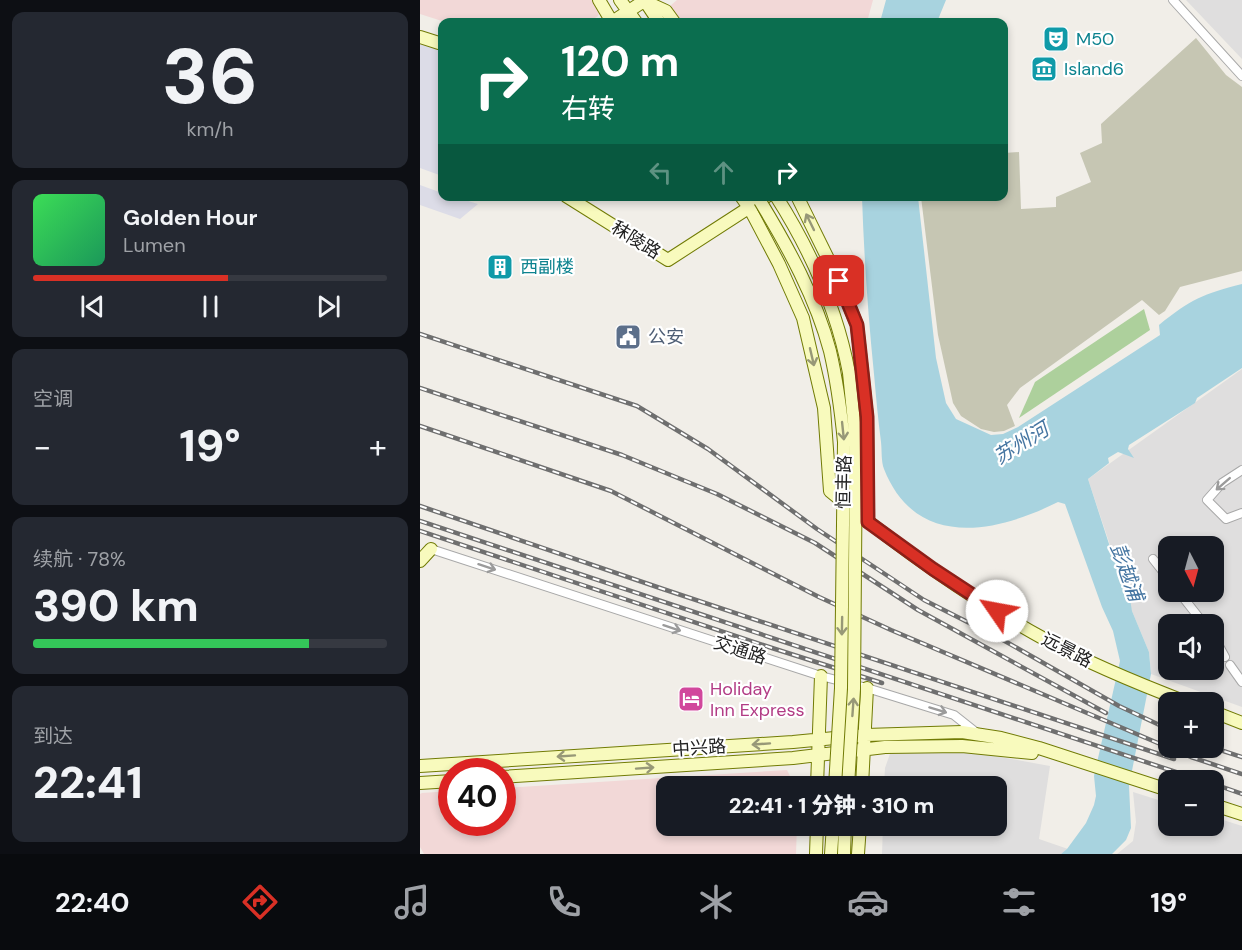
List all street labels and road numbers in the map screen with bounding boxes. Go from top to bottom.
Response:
street label: 秣陵路 [607,216,665,264]
street label: 恒丰路 [832,455,856,509]
street label: 远景路 [1037,627,1097,673]
street label: 交通路 [711,630,769,670]
street label: 中兴路 [671,734,727,762]

